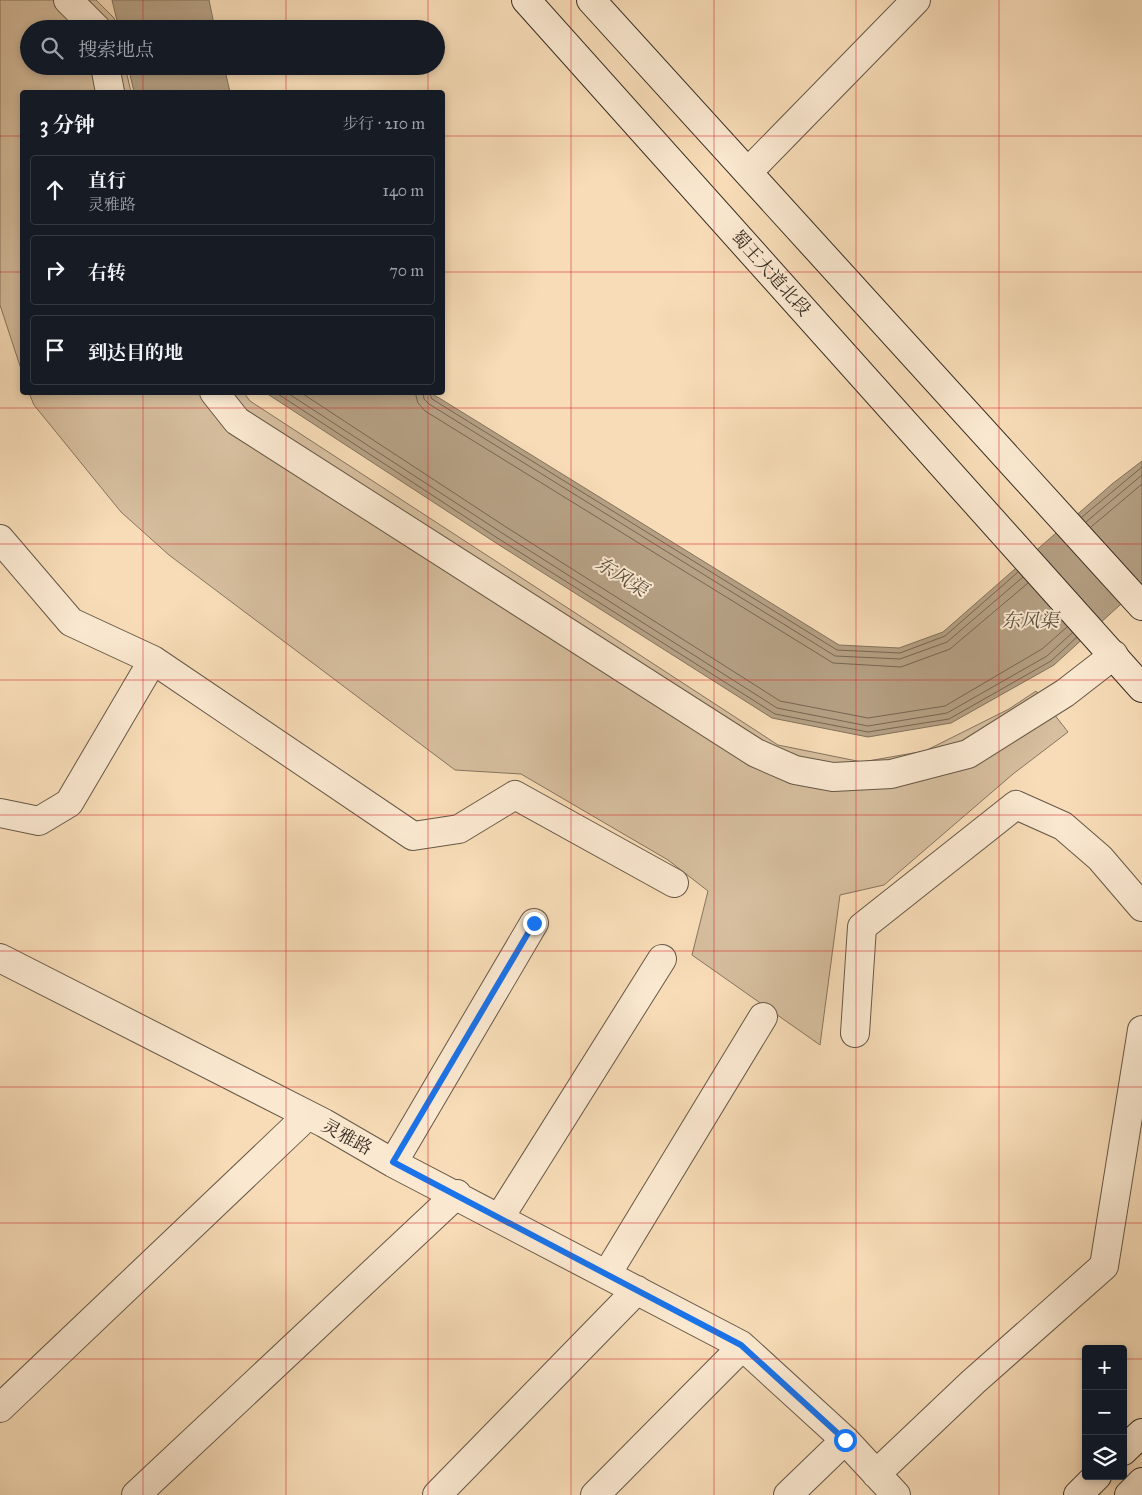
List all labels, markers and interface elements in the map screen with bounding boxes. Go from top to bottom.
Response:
search box [20,20,445,75]
icon: search [38,34,66,62]
text: 搜索地点 [78,38,154,61]
text: 3 分钟 [40,112,95,138]
text: 步行 · 210 m [342,114,425,133]
text: 直行 [88,169,126,192]
icon: ahead [41,176,69,204]
text: 140 m [383,181,424,200]
text: 灵雅路 [88,195,136,214]
street label: 蜀王大道北段 [727,226,815,320]
icon: right [41,256,69,284]
text: 右转 [88,261,126,284]
text: 70 m [389,261,424,280]
icon: arrive [41,336,69,364]
text: 到达目的地 [88,341,183,364]
water label: 东风渠 [591,552,655,603]
water label: 东风渠 [1001,609,1061,632]
route end [523,912,546,935]
street label: 灵雅路 [318,1114,376,1160]
map controls [1082,1345,1127,1480]
button: + [1082,1345,1127,1390]
button: − [1082,1390,1127,1435]
route start [834,1429,857,1452]
button: layers [1082,1435,1127,1480]

